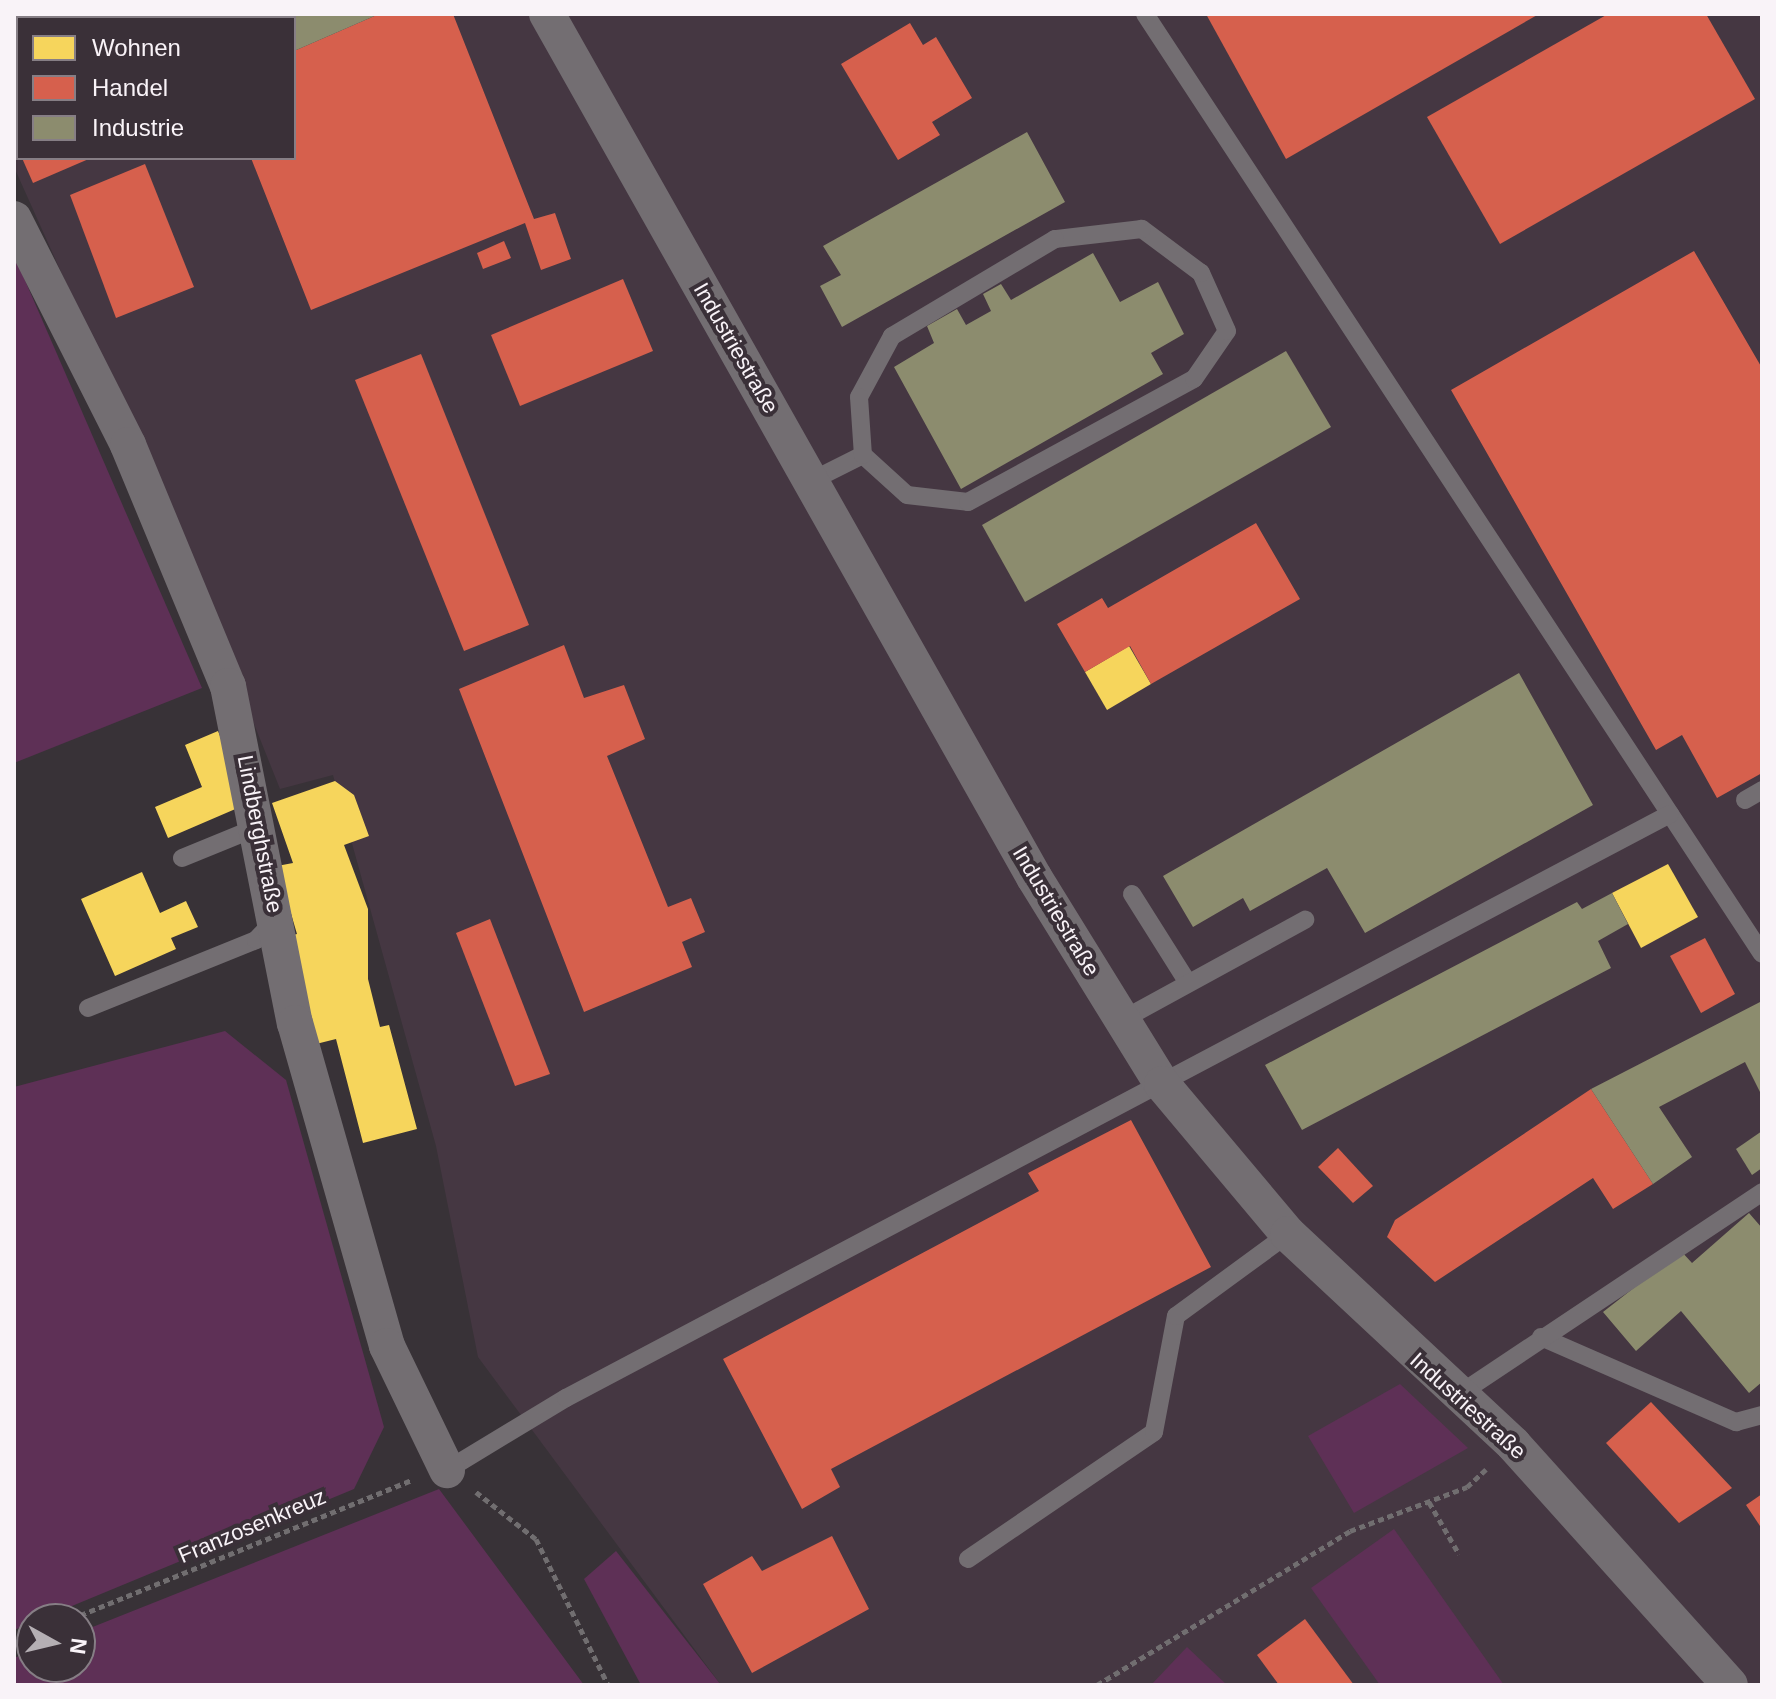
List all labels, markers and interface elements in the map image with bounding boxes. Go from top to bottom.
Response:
legend [16,16,296,160]
text: Wohnen [92,34,181,61]
text: Handel [92,74,168,101]
text: Industrie [92,114,184,141]
street label: Industriestraße [688,278,784,418]
street label: Lindberghstraße [232,753,288,915]
street label: Industriestraße [1007,841,1105,981]
street label: Industriestraße [1405,1347,1531,1465]
street label: Franzosenkreuz [174,1483,330,1569]
north arrow [16,1603,96,1683]
text: N [65,1637,92,1656]

